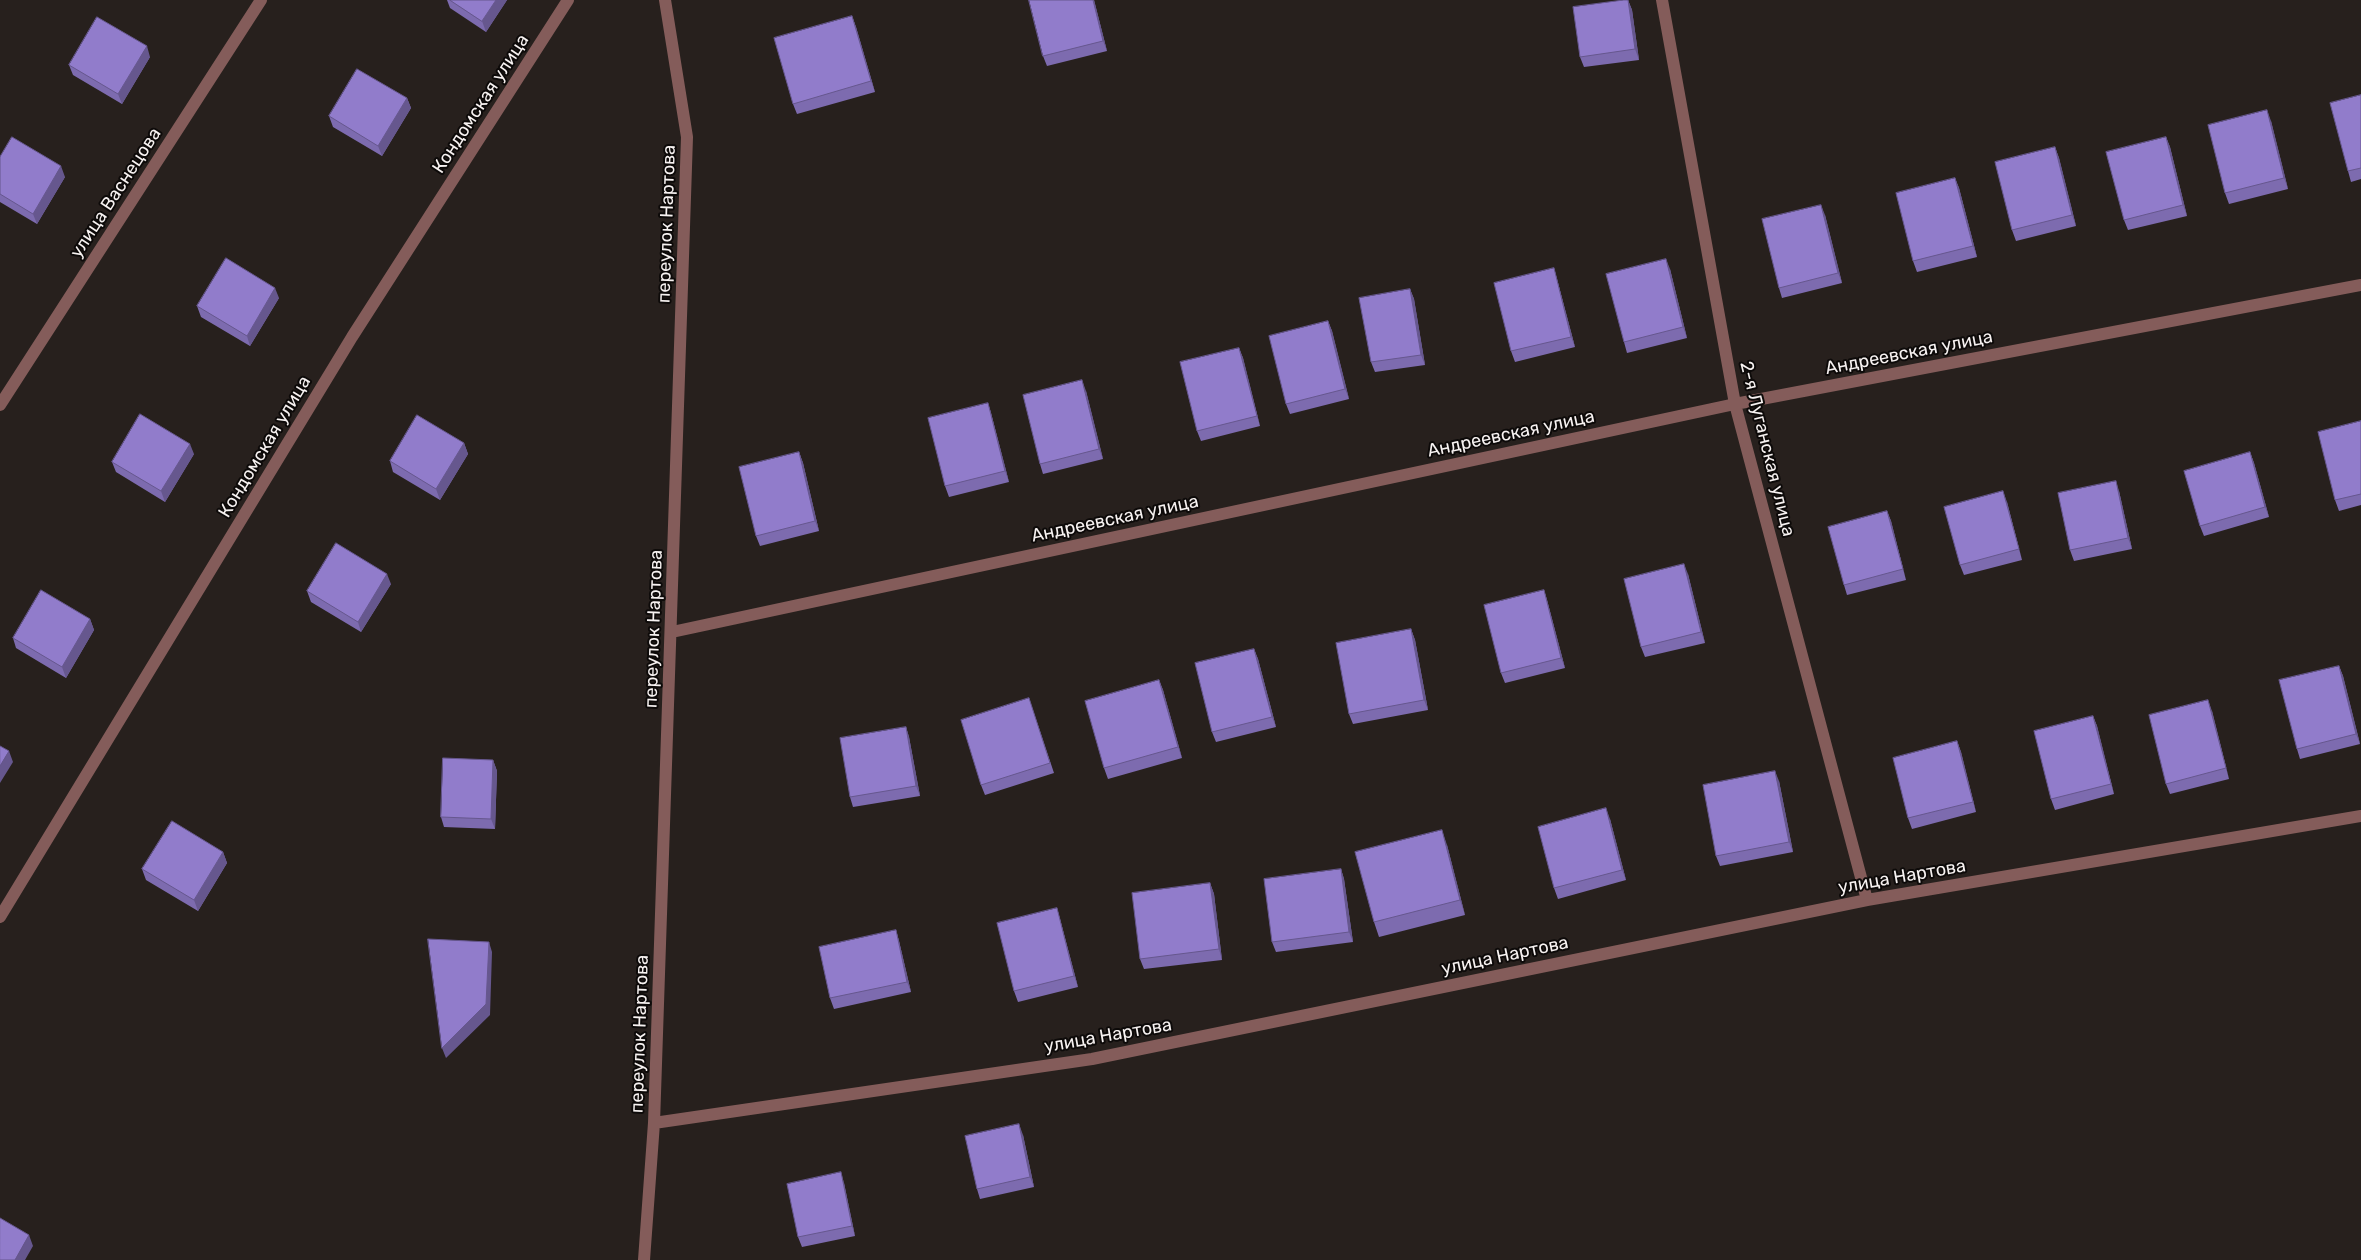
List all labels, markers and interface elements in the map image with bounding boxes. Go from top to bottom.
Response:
street label: Кондомская улица [428,31,534,177]
street label: улица Васнецова [66,124,166,262]
street label: переулок Нартова [653,144,681,304]
street label: Андреевская улица [1823,326,1995,380]
street label: 2-я Луганская улица [1735,359,1799,539]
street label: Кондомская улица [214,372,316,522]
street label: Андреевская улица [1425,406,1597,462]
street label: Андреевская улица [1029,491,1201,547]
street label: переулок Нартова [640,549,668,709]
street label: улица Нартова [1836,855,1968,899]
street label: улица Нартова [1440,932,1570,980]
street label: переулок Нартова [626,954,654,1114]
street label: улица Нартова [1042,1014,1174,1058]

